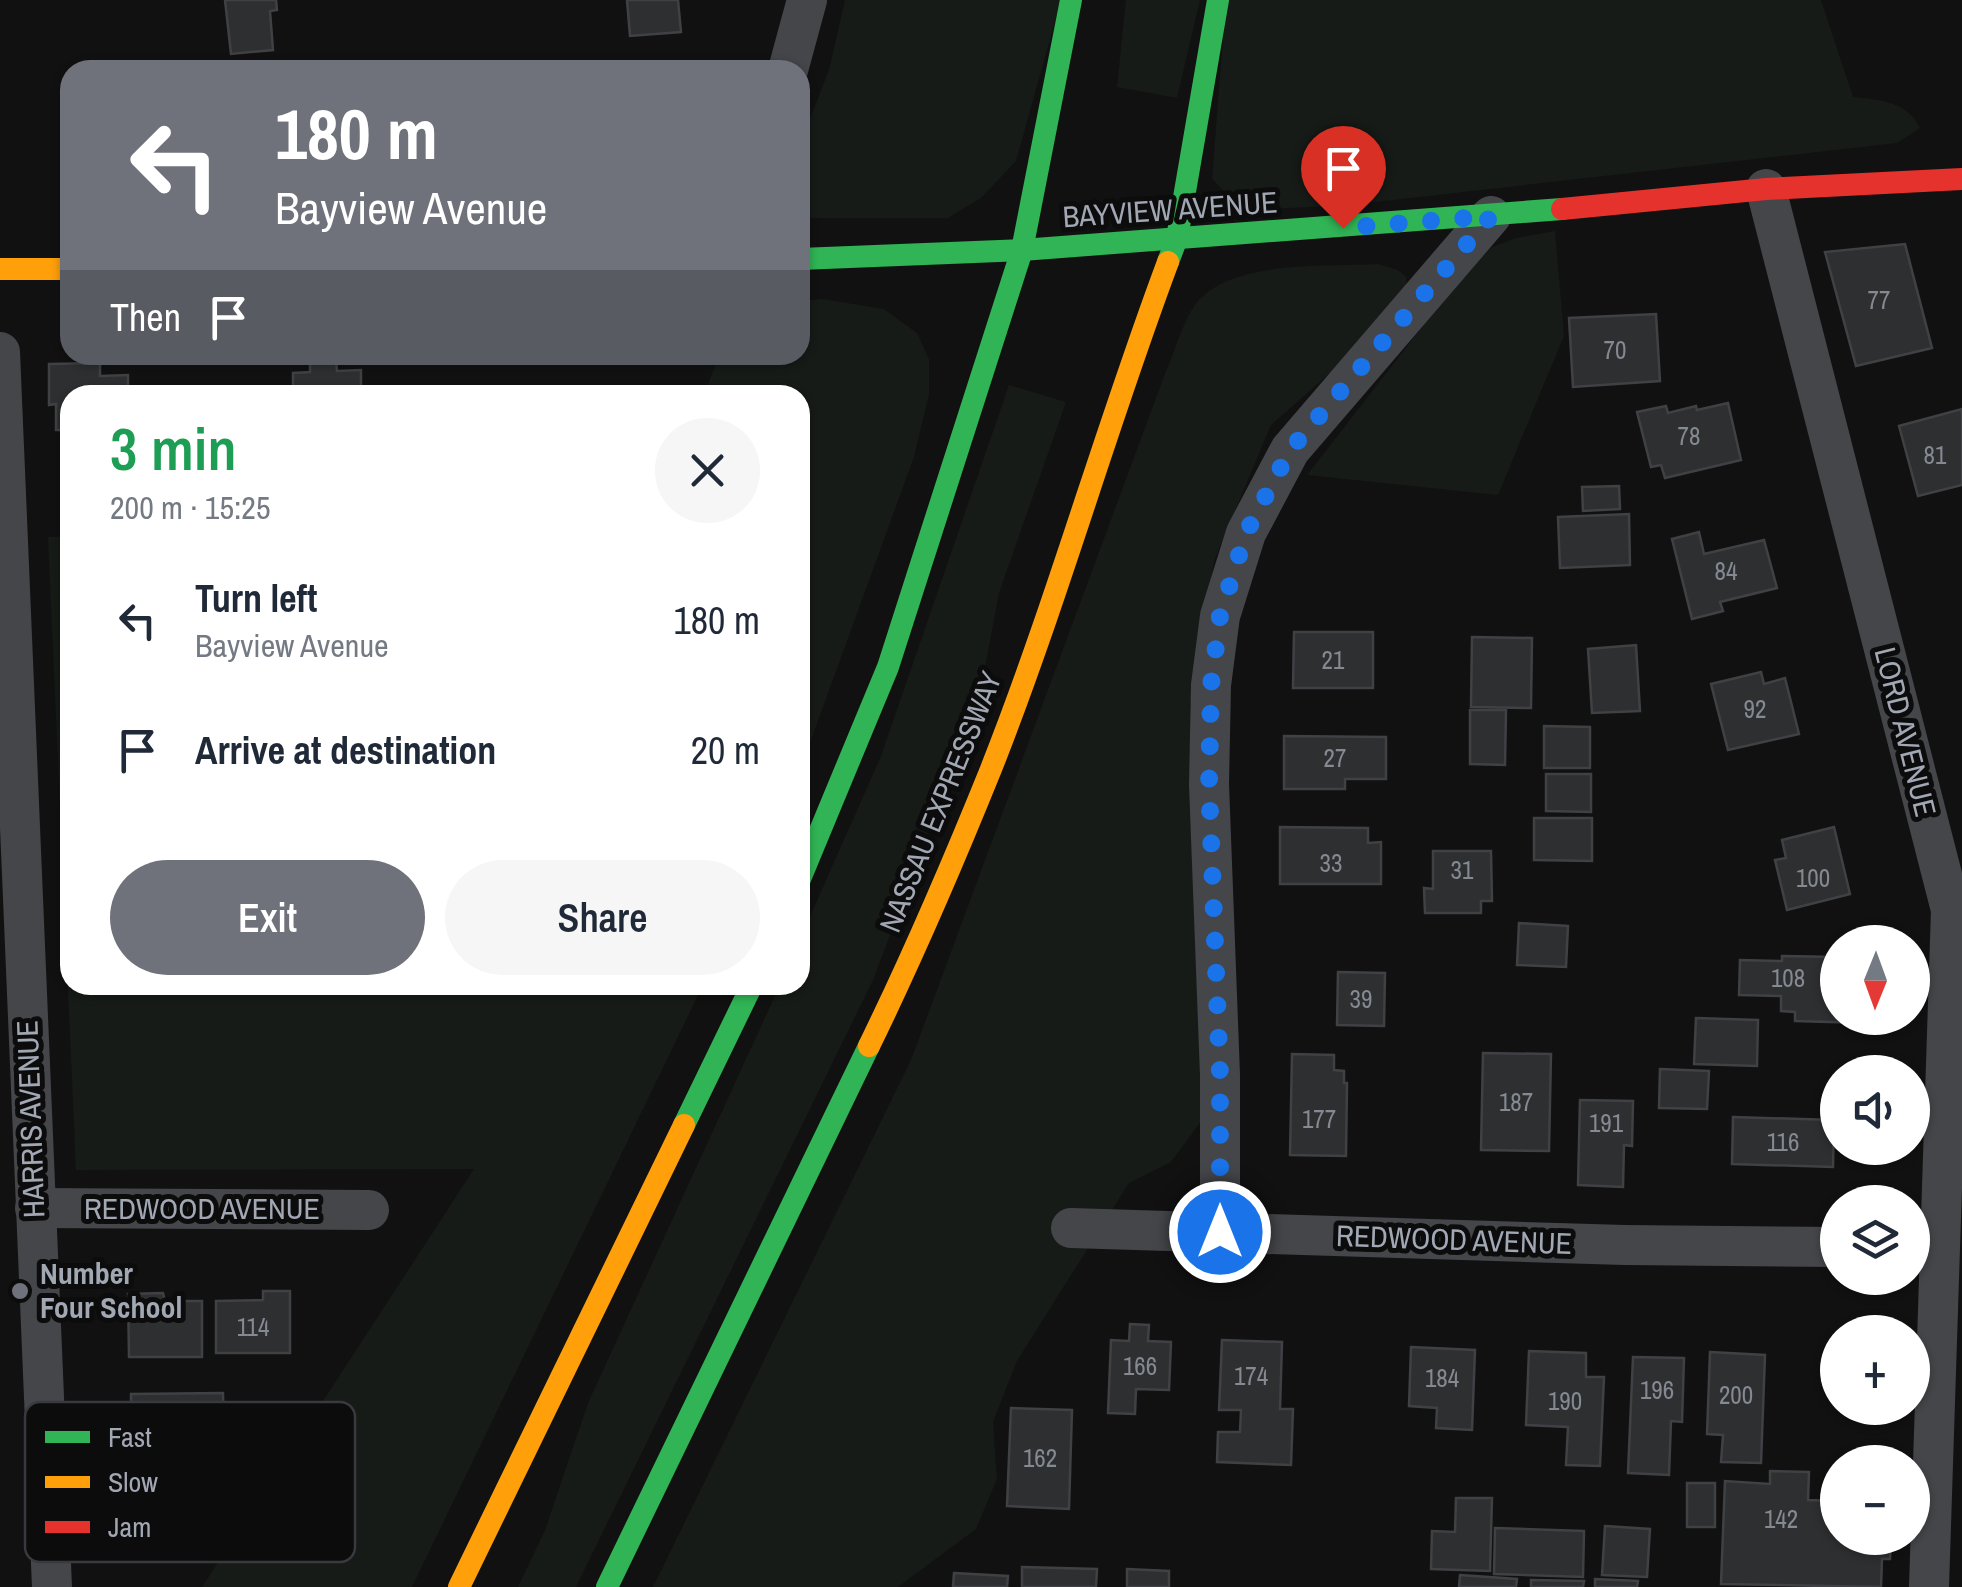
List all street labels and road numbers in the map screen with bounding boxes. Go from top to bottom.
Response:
street label: BAYVIEW AVENUE [1061,182,1279,236]
street label: LORD AVENUE [1866,643,1946,821]
street label: NASSAU EXPRESSWAY [870,665,1011,938]
street label: HARRIS AVENUE [7,1019,53,1219]
street label: REDWOOD AVENUE [84,1188,320,1228]
street label: REDWOOD AVENUE [1335,1215,1573,1263]

